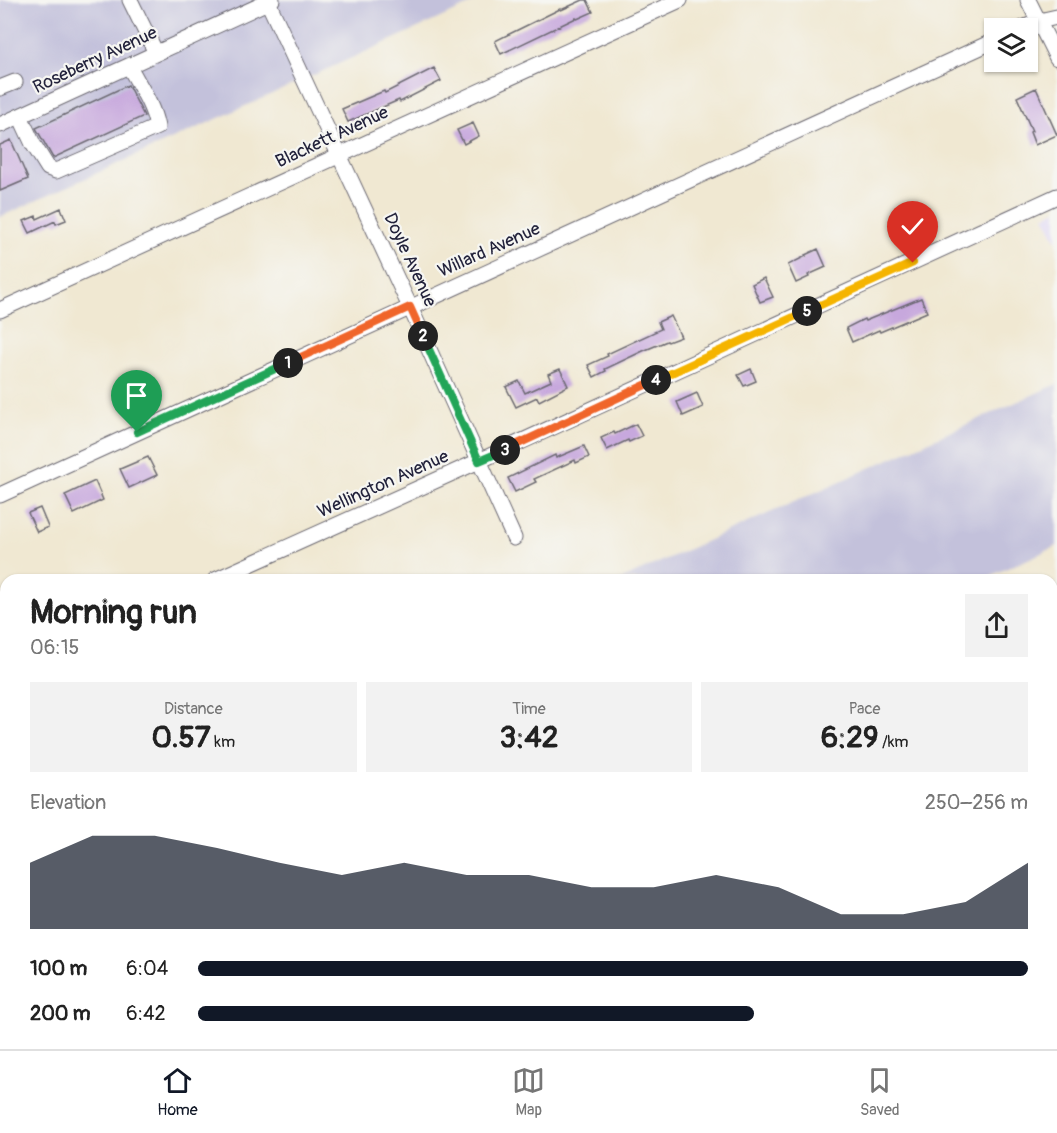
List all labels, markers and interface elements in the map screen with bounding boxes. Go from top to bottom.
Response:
map controls [984,18,1038,72]
button: layers [984,18,1038,72]
street label: Roseberry Avenue [29,21,161,99]
street label: Blackett Avenue [272,101,392,173]
pin [887,201,938,263]
street label: Doyle Avenue [378,209,442,311]
icon: check [896,210,929,243]
street label: Willard Avenue [434,217,544,283]
pin: 5 [792,296,822,326]
text: 5 [803,301,811,321]
pin: 2 [408,321,438,351]
text: 2 [419,326,427,346]
pin: 1 [273,348,303,378]
text: 1 [285,353,291,373]
pin: 4 [641,365,671,395]
pin [111,370,162,432]
text: 4 [651,370,661,390]
icon: arrive [120,379,153,412]
pin: 3 [490,435,520,465]
text: 3 [501,440,509,460]
street label: Wellington Avenue [314,445,452,523]
text: Morning run [30,592,197,633]
button: share [965,594,1028,657]
text: 06:15 [30,635,79,660]
text: Distance [164,699,223,719]
text: Time [512,699,546,719]
text: Pace [849,699,880,719]
text: 0.57 [152,719,211,756]
text: 3:42 [500,719,558,756]
text: 6:29 [821,719,878,756]
text: km [211,732,235,752]
text: /km [878,732,909,752]
text: Elevation [30,790,106,815]
text: 250–256 m [925,790,1028,815]
text: 100 m [30,956,87,981]
text: 6:04 [126,956,168,981]
text: 200 m [30,1001,91,1026]
text: 6:42 [126,1001,166,1026]
tab: Home [157,1064,198,1120]
tab: Map [512,1064,545,1120]
tab: Saved [860,1064,900,1120]

